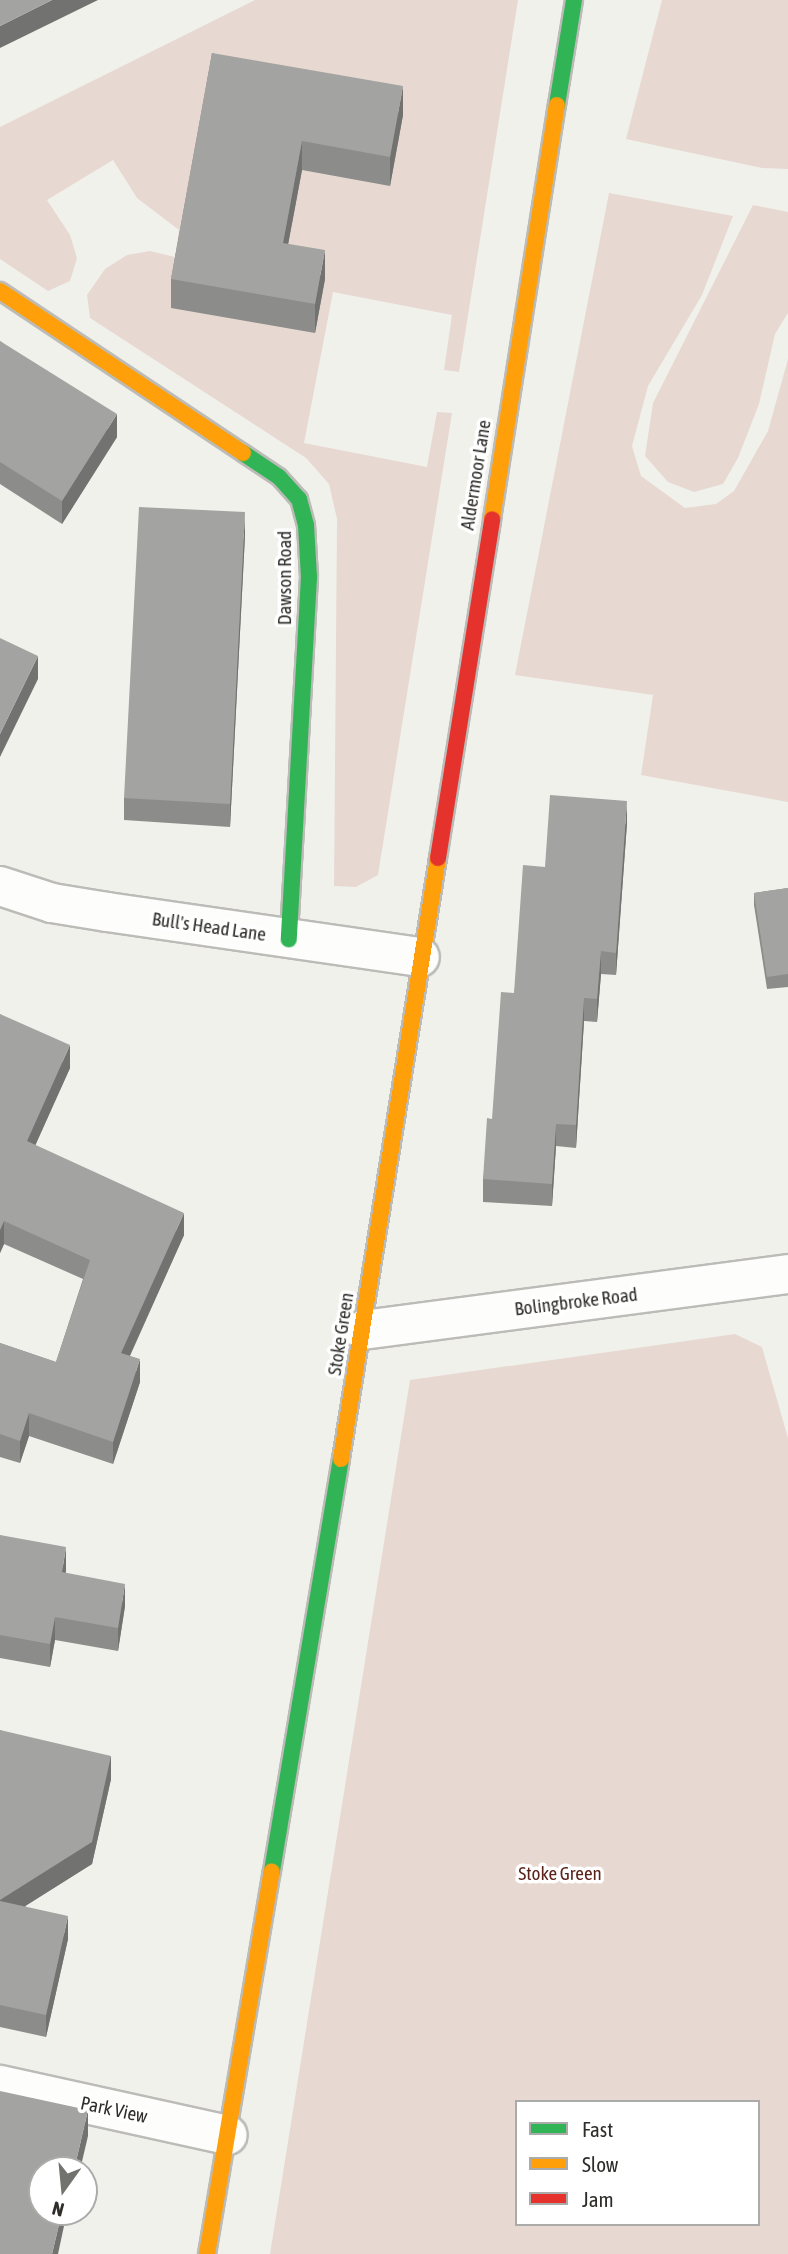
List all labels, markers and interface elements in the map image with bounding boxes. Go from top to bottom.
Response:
street label: Aldermoor Lane [456,418,496,532]
street label: Dawson Road [274,531,296,625]
street label: Bull's Head Lane [151,908,267,946]
street label: Bolingbroke Road [513,1283,639,1321]
street label: Stoke Green [323,1291,359,1377]
park label: Stoke Green [518,1863,602,1885]
street label: Park View [78,2092,150,2128]
legend [515,2100,760,2226]
text: Fast [582,2117,613,2141]
text: Slow [582,2152,618,2176]
north arrow [28,2156,98,2226]
text: Jam [582,2187,614,2211]
text: N [50,2197,66,2221]

